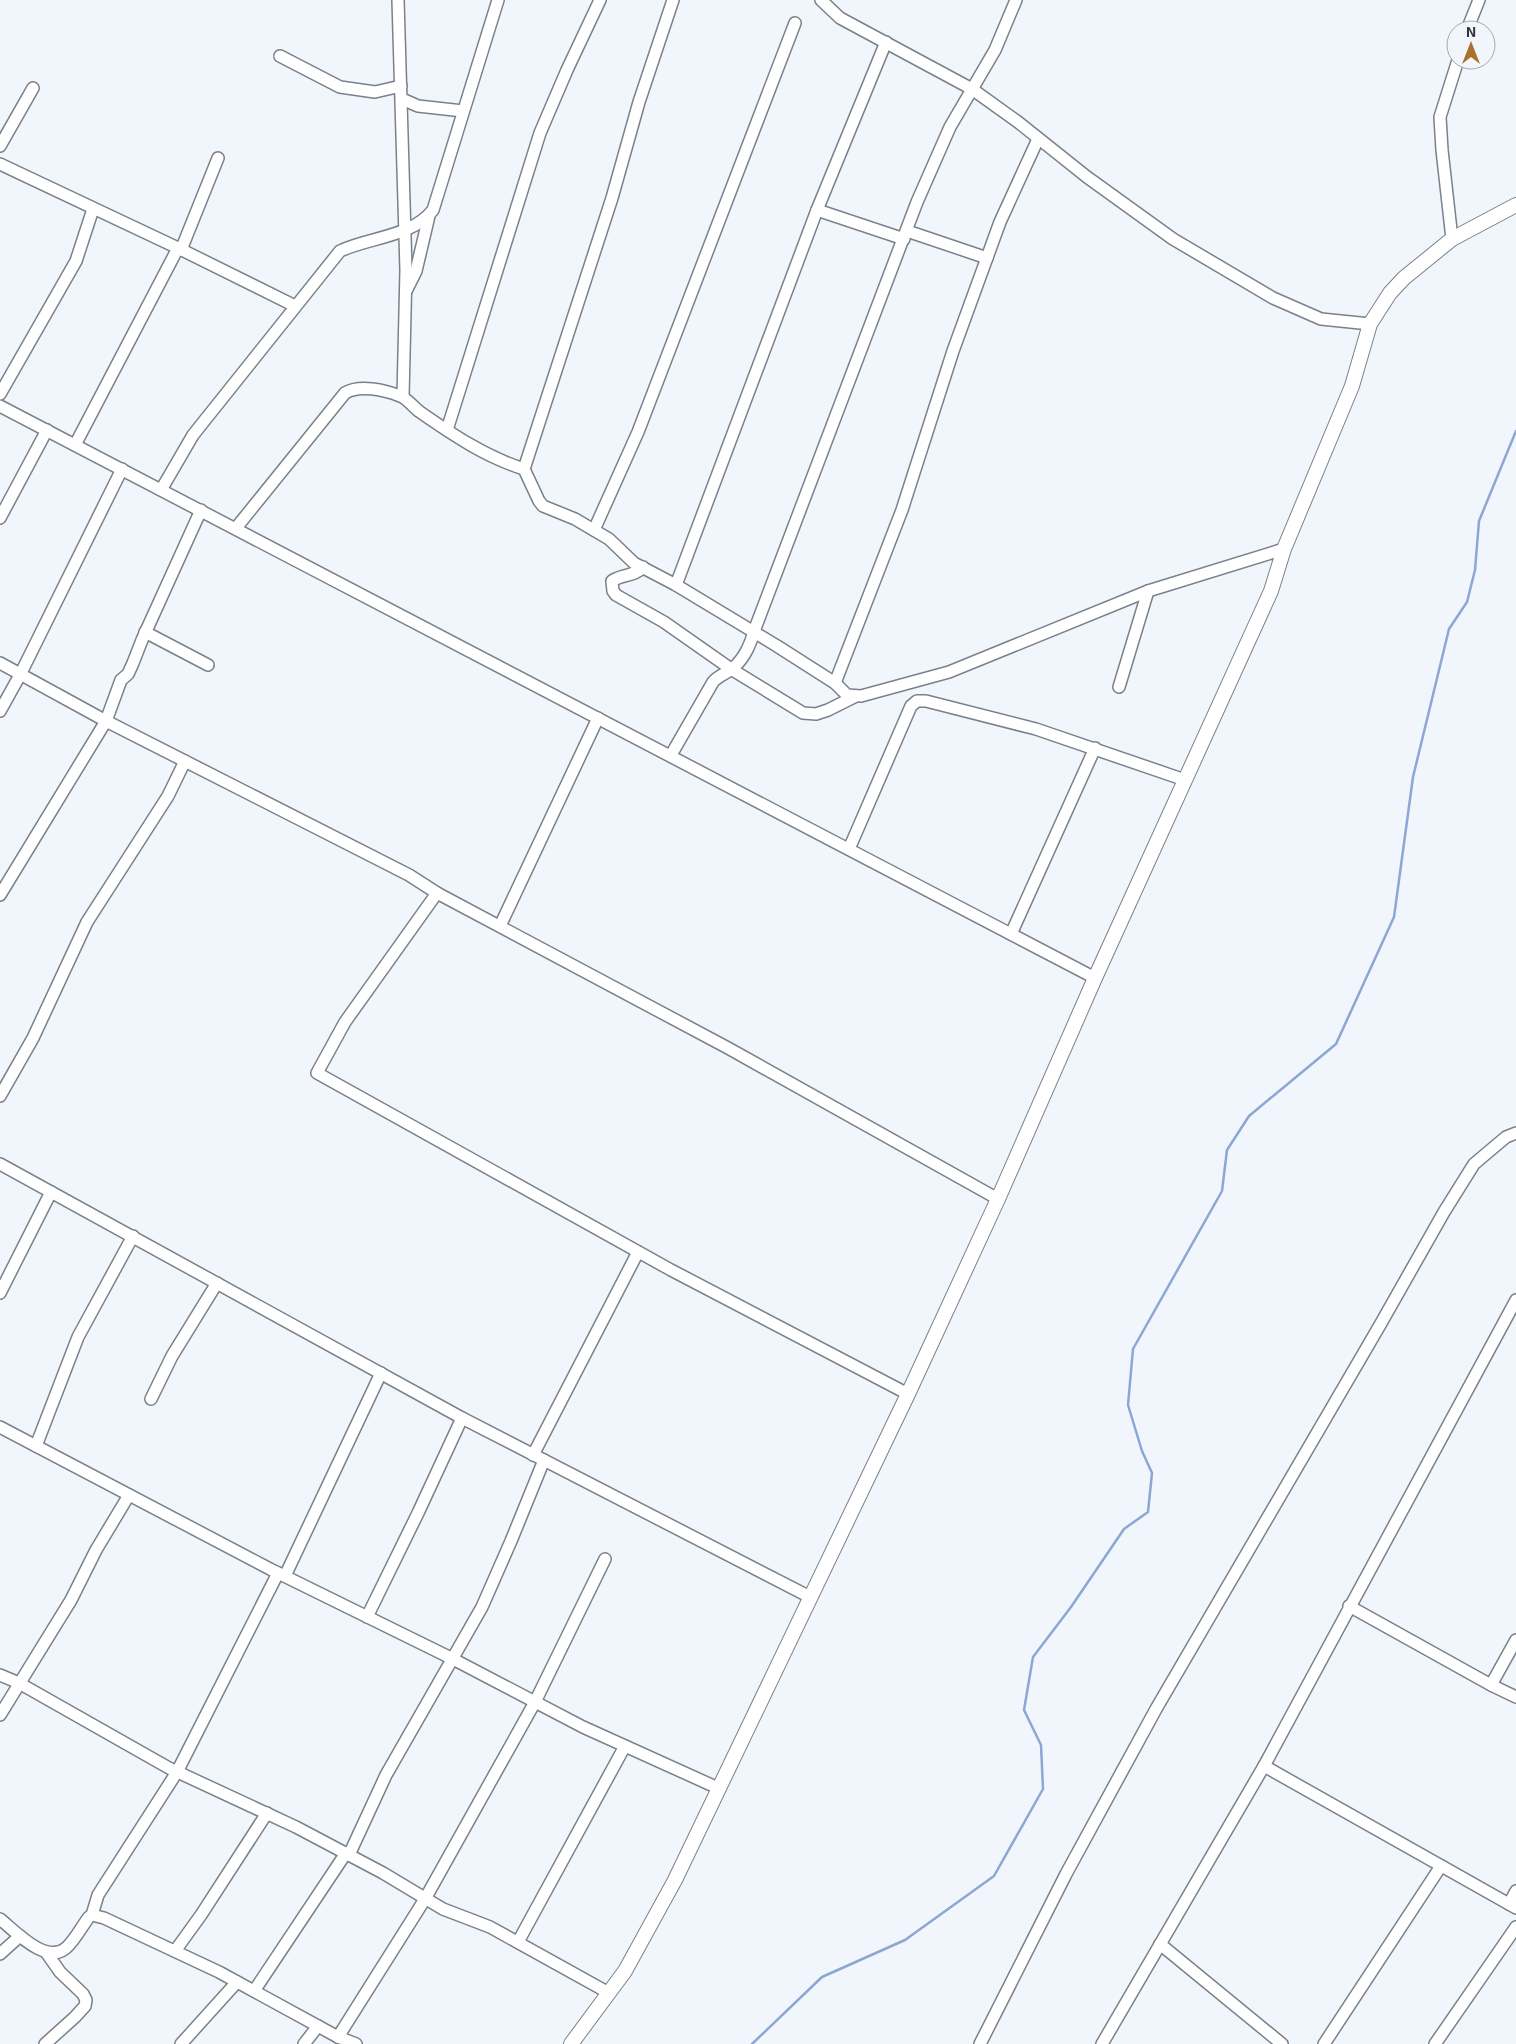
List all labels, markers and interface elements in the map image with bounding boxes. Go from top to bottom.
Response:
north arrow [1446,20,1496,70]
text: N [1466,23,1476,40]

